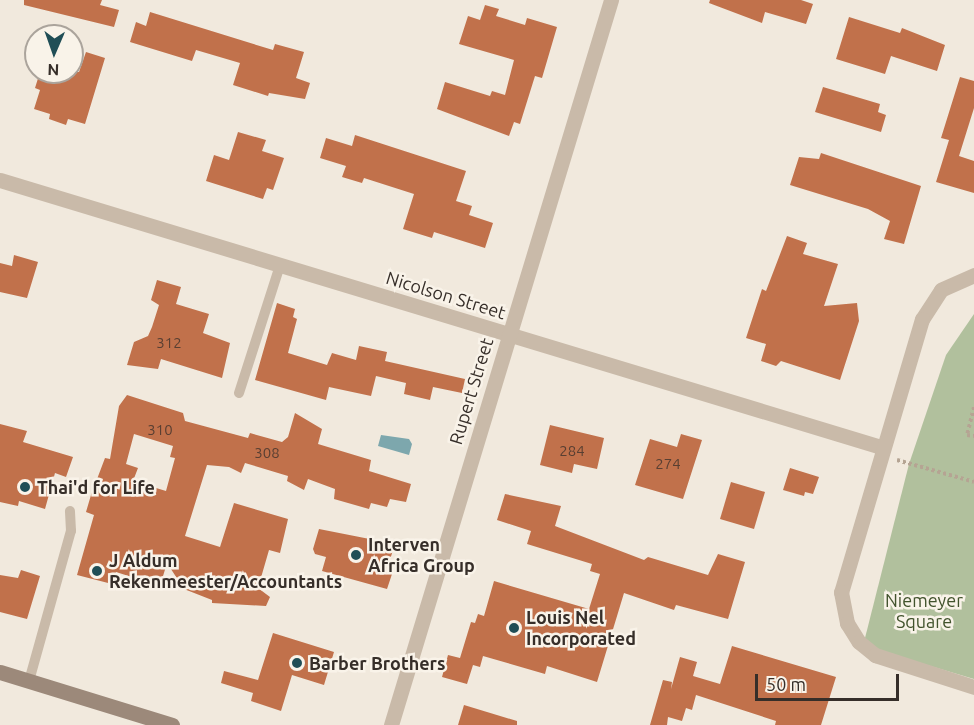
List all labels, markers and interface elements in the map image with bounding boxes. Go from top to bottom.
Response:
north arrow [24,24,84,84]
text: N [47,61,60,79]
street label: Nicolson Street [384,267,508,323]
house number: 312 [156,334,182,352]
street label: Rupert Street [445,335,497,447]
house number: 310 [147,421,173,439]
house number: 284 [559,442,585,460]
house number: 308 [254,444,280,462]
house number: 274 [655,455,681,473]
place label: Thai'd for Life [37,476,155,498]
marker: Thai'd for Life [18,480,32,494]
place label: Interven Africa Group [368,534,475,576]
marker: Interven Africa Group [349,548,363,562]
place label: J Aldum Rekenmeester/Accountants [109,550,342,592]
marker: J Aldum Rekenmeester/Accountants [90,564,104,578]
park label: Niemeyer Square [885,590,963,632]
place label: Louis Nel Incorporated [526,607,636,650]
marker: Louis Nel Incorporated [507,621,521,635]
place label: Barber Brothers [309,652,445,674]
marker: Barber Brothers [290,656,304,670]
scale bar [758,662,902,700]
text: 50 m [766,674,806,694]

